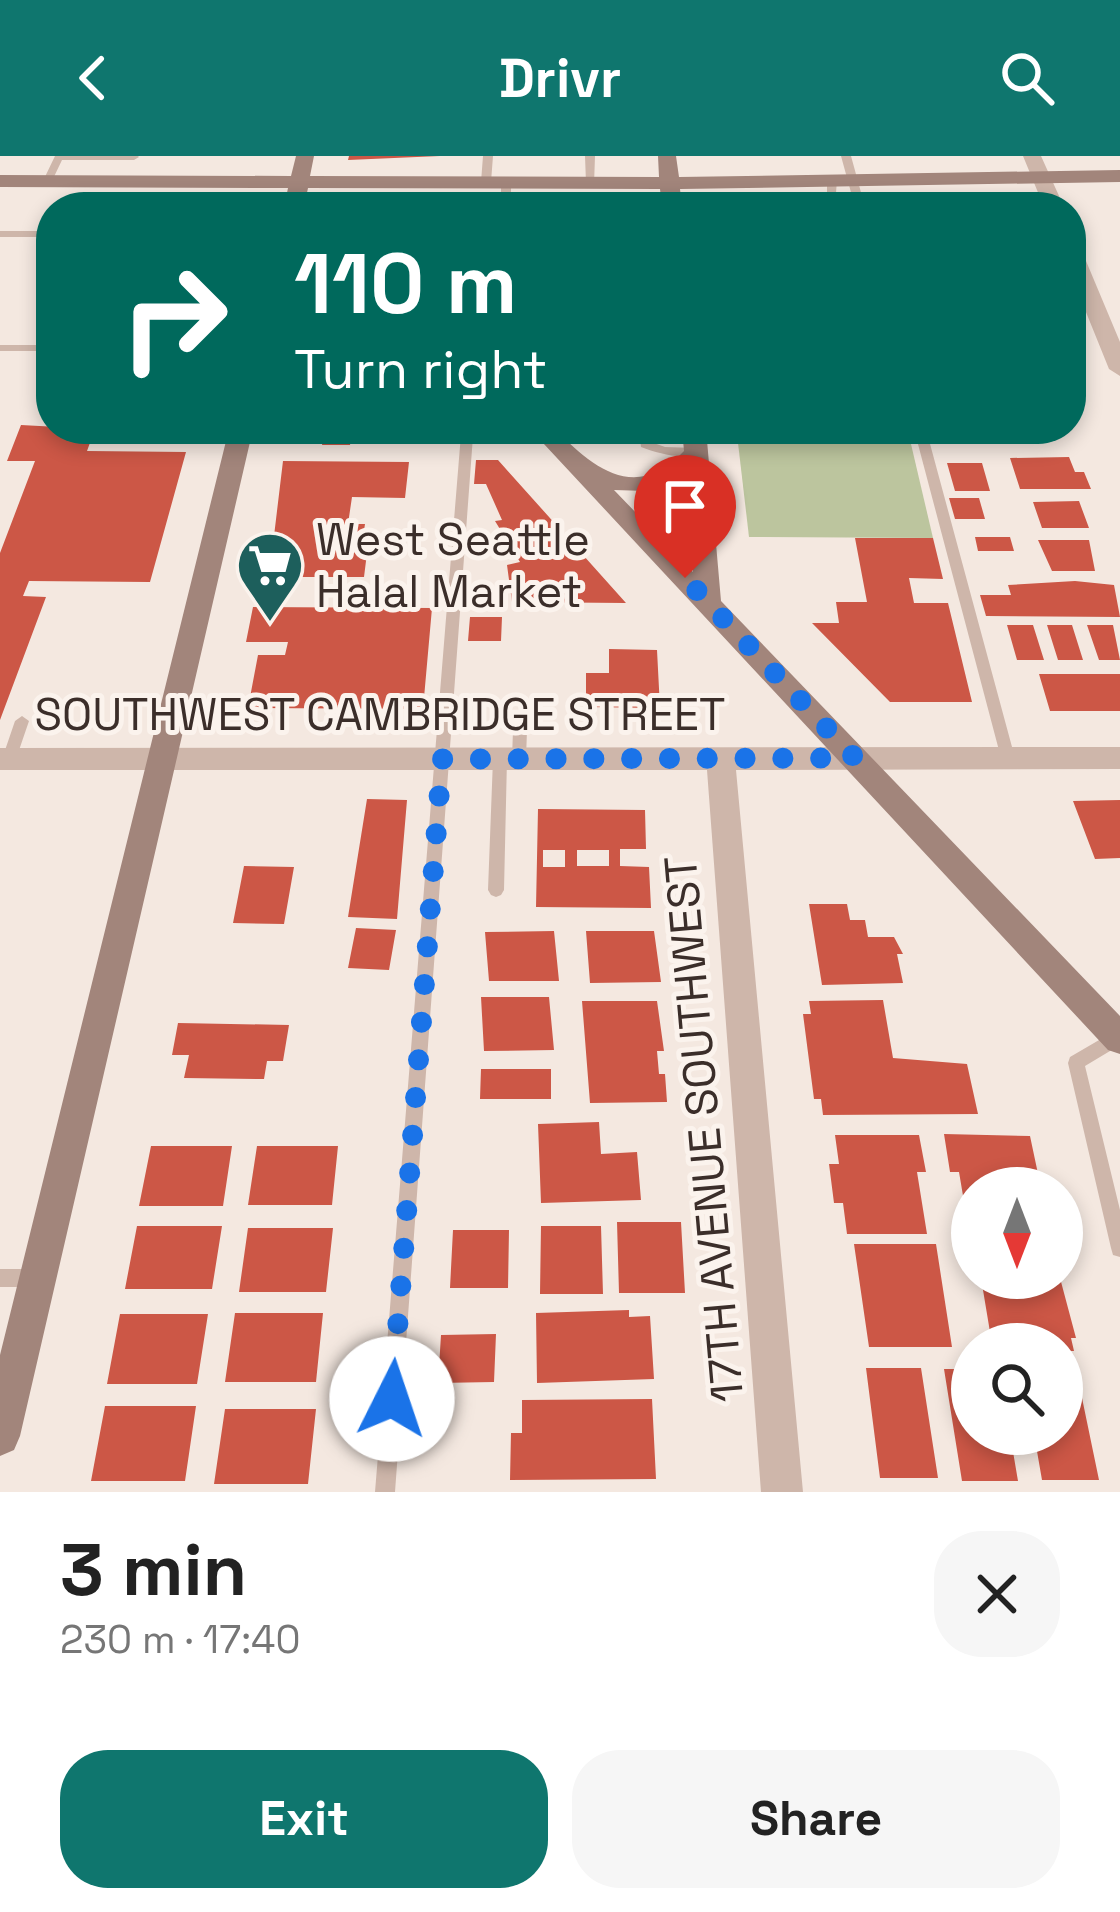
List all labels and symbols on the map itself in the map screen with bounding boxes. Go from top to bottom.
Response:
pin [634,455,736,578]
place label: West Seattle Halal Market [316,511,590,620]
supermarket icon: West Seattle Halal Market [235,530,305,624]
street label: SOUTHWEST CAMBRIDGE STREET [34,686,726,743]
street label: 17TH AVENUE SOUTHWEST [652,854,756,1404]
north arrow [951,1167,1083,1299]
position arrow [329,1336,455,1462]

